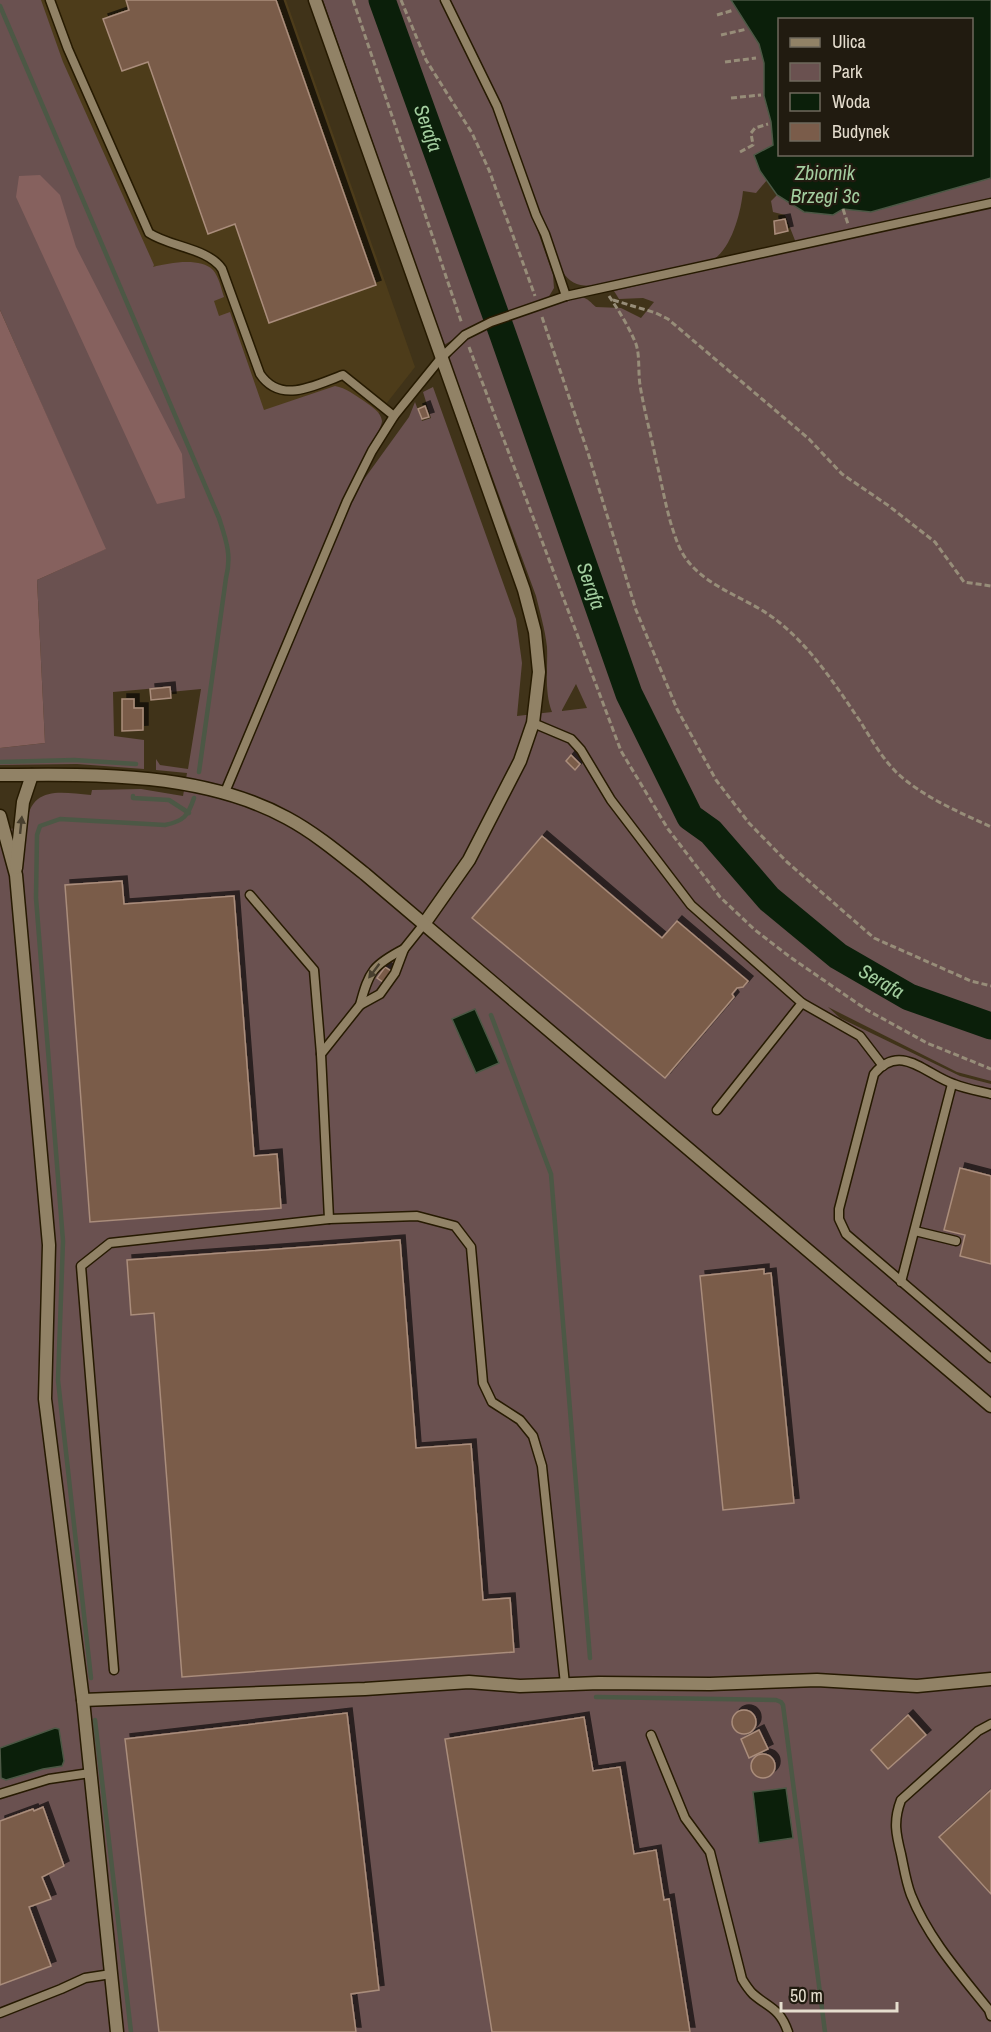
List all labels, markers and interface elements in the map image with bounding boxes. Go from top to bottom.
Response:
legend [778,18,973,156]
text: Ulica [832,29,866,54]
text: Park [832,59,863,84]
text: Woda [832,89,870,114]
water label: Serafa [408,100,450,155]
text: Budynek [832,119,890,144]
water label: Zbiornik Brzegi 3c [790,159,860,209]
water label: Serafa [571,558,612,613]
one-way arrow [16,815,26,834]
water label: Serafa [854,957,909,1004]
one-way arrow [369,963,381,978]
scale bar [781,1975,896,2013]
text: 50 m [790,1983,823,2008]

